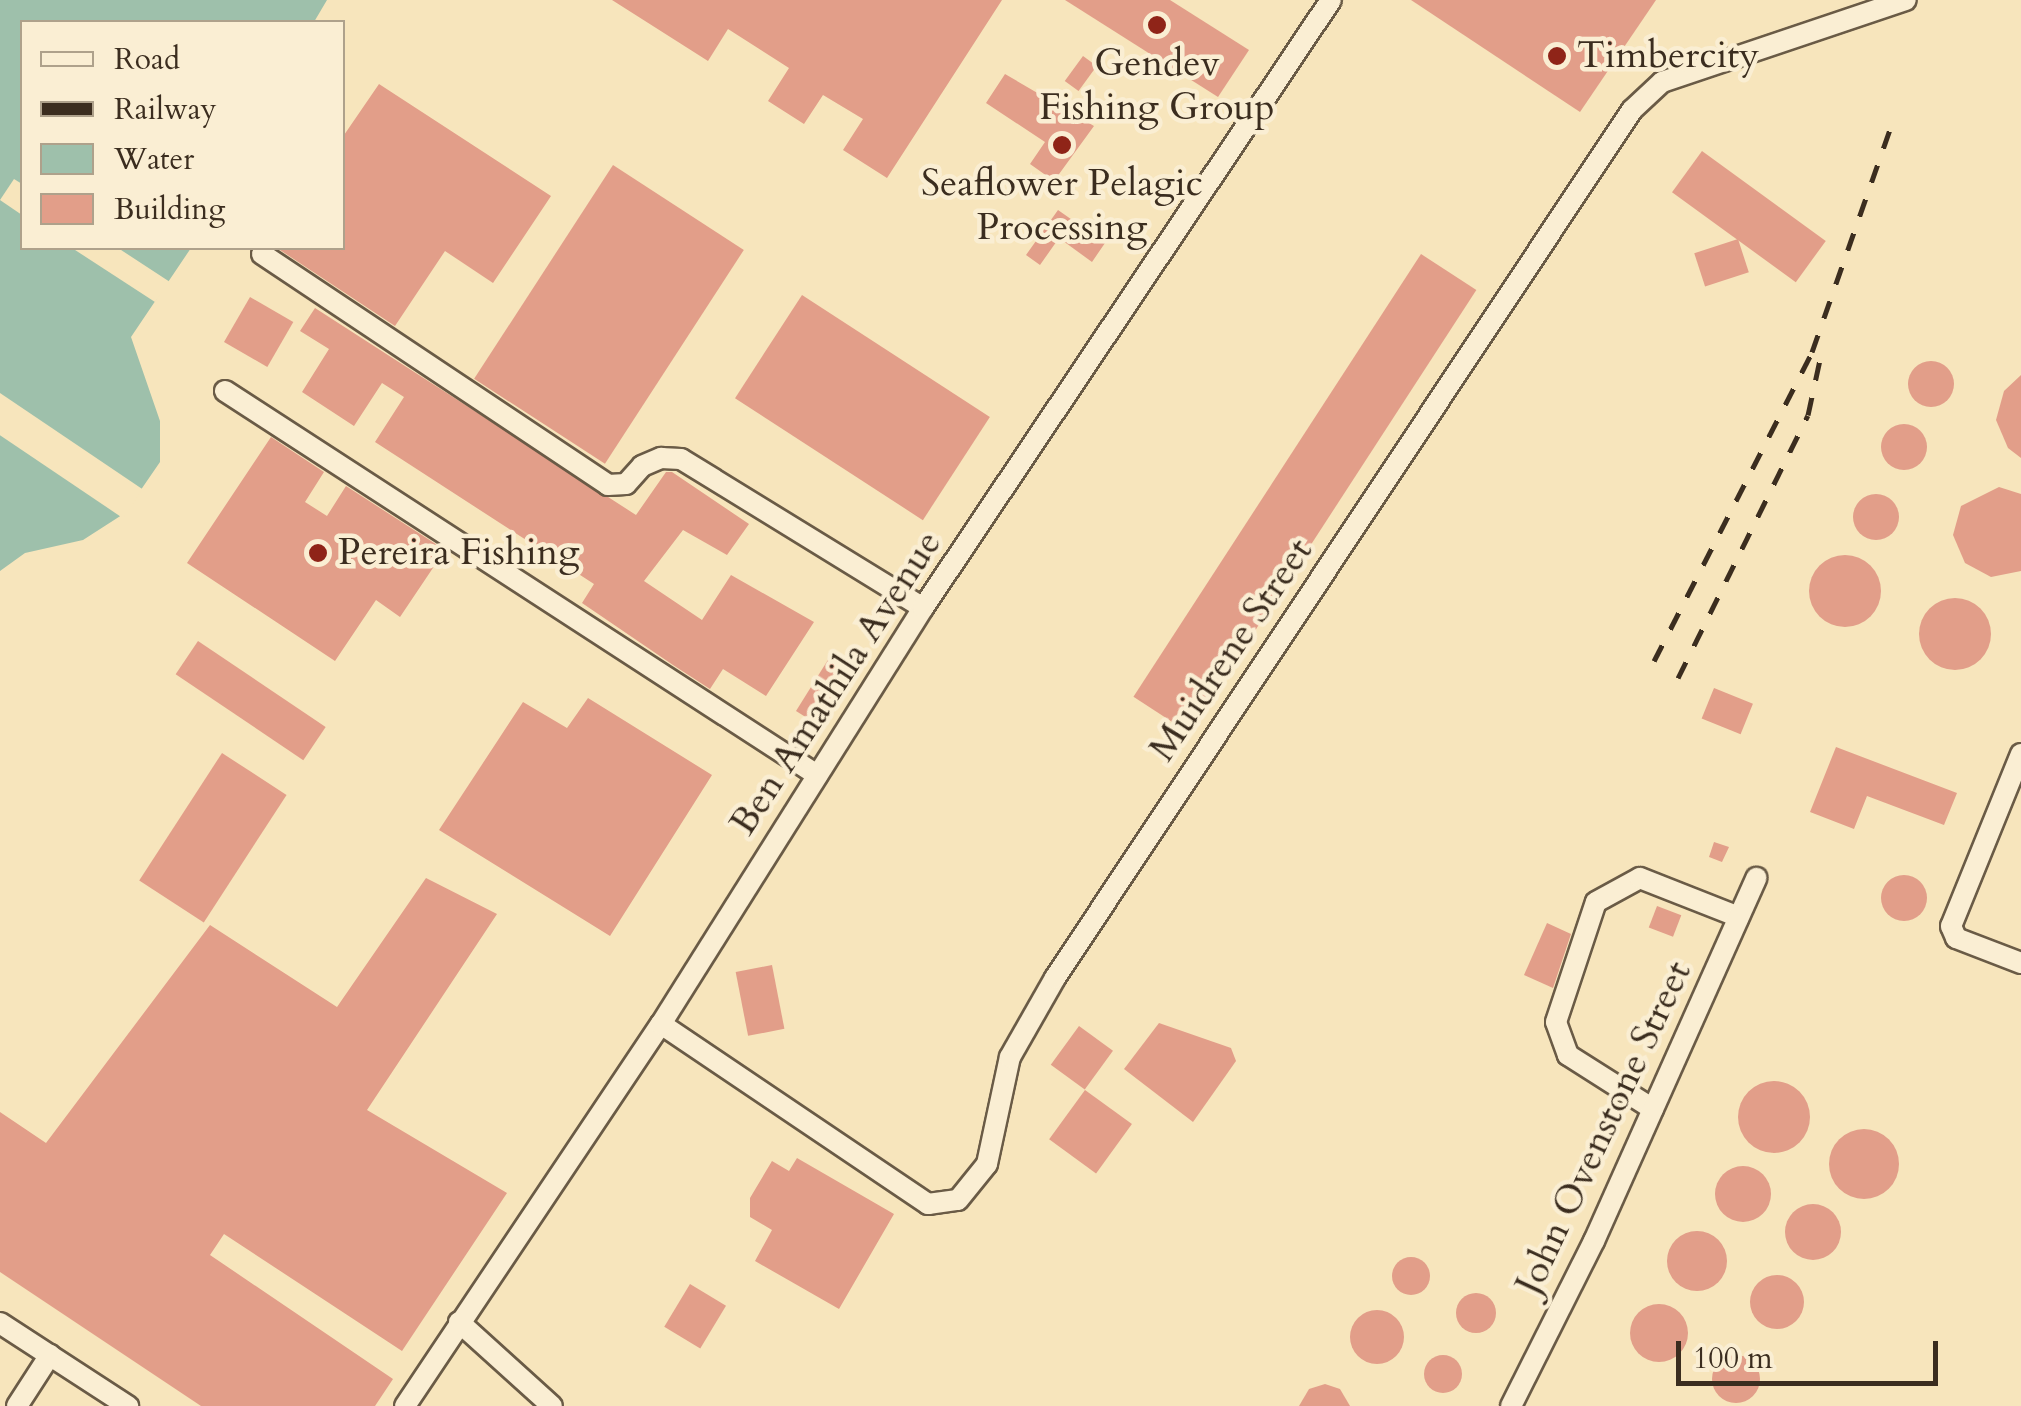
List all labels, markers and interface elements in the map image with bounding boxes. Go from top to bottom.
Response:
marker: Gendev Fishing Group [1146,14,1168,36]
legend [20,20,345,250]
place label: Timbercity [1577,33,1759,79]
text: Road [114,39,180,80]
place label: Gendev Fishing Group [1039,41,1275,130]
marker: Timbercity [1546,45,1568,67]
text: Railway [114,89,217,130]
marker: Seaflower Pelagic Processing [1051,134,1073,156]
text: Water [114,139,194,180]
place label: Seaflower Pelagic Processing [921,161,1203,250]
text: Building [114,189,225,230]
street label: Ben Amathila Avenue [721,522,951,844]
place label: Pereira Fishing [338,530,580,576]
street label: Muidrene Street [1140,530,1322,770]
marker: Pereira Fishing [307,542,329,564]
street label: John Ovenstone Street [1507,954,1701,1302]
scale bar [1681,1321,1944,1383]
text: 100 m [1693,1338,1773,1379]

